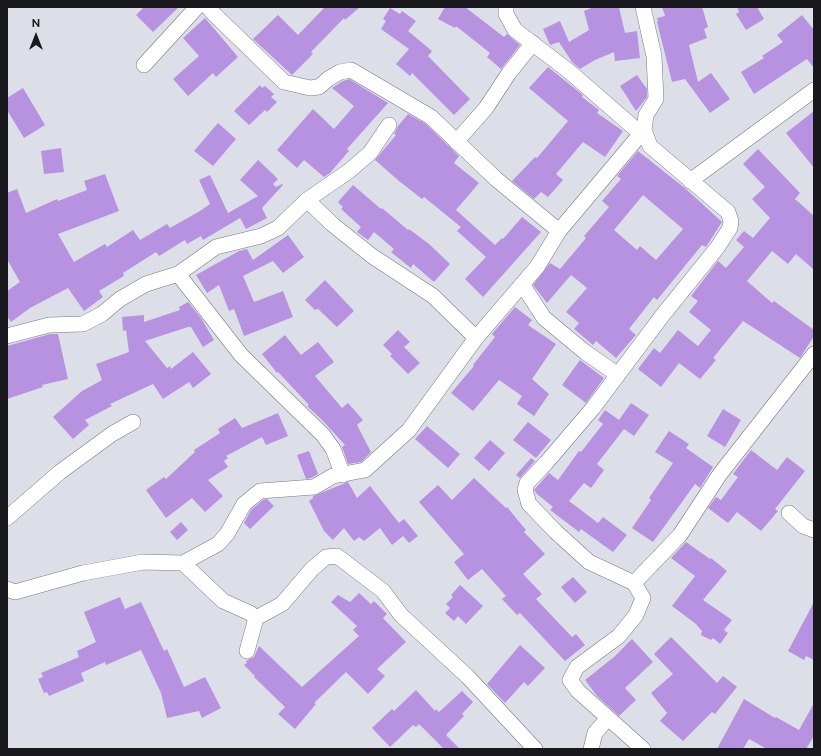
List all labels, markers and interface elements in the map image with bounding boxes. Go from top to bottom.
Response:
north arrow [16,16,56,56]
text: N [32,17,40,30]

